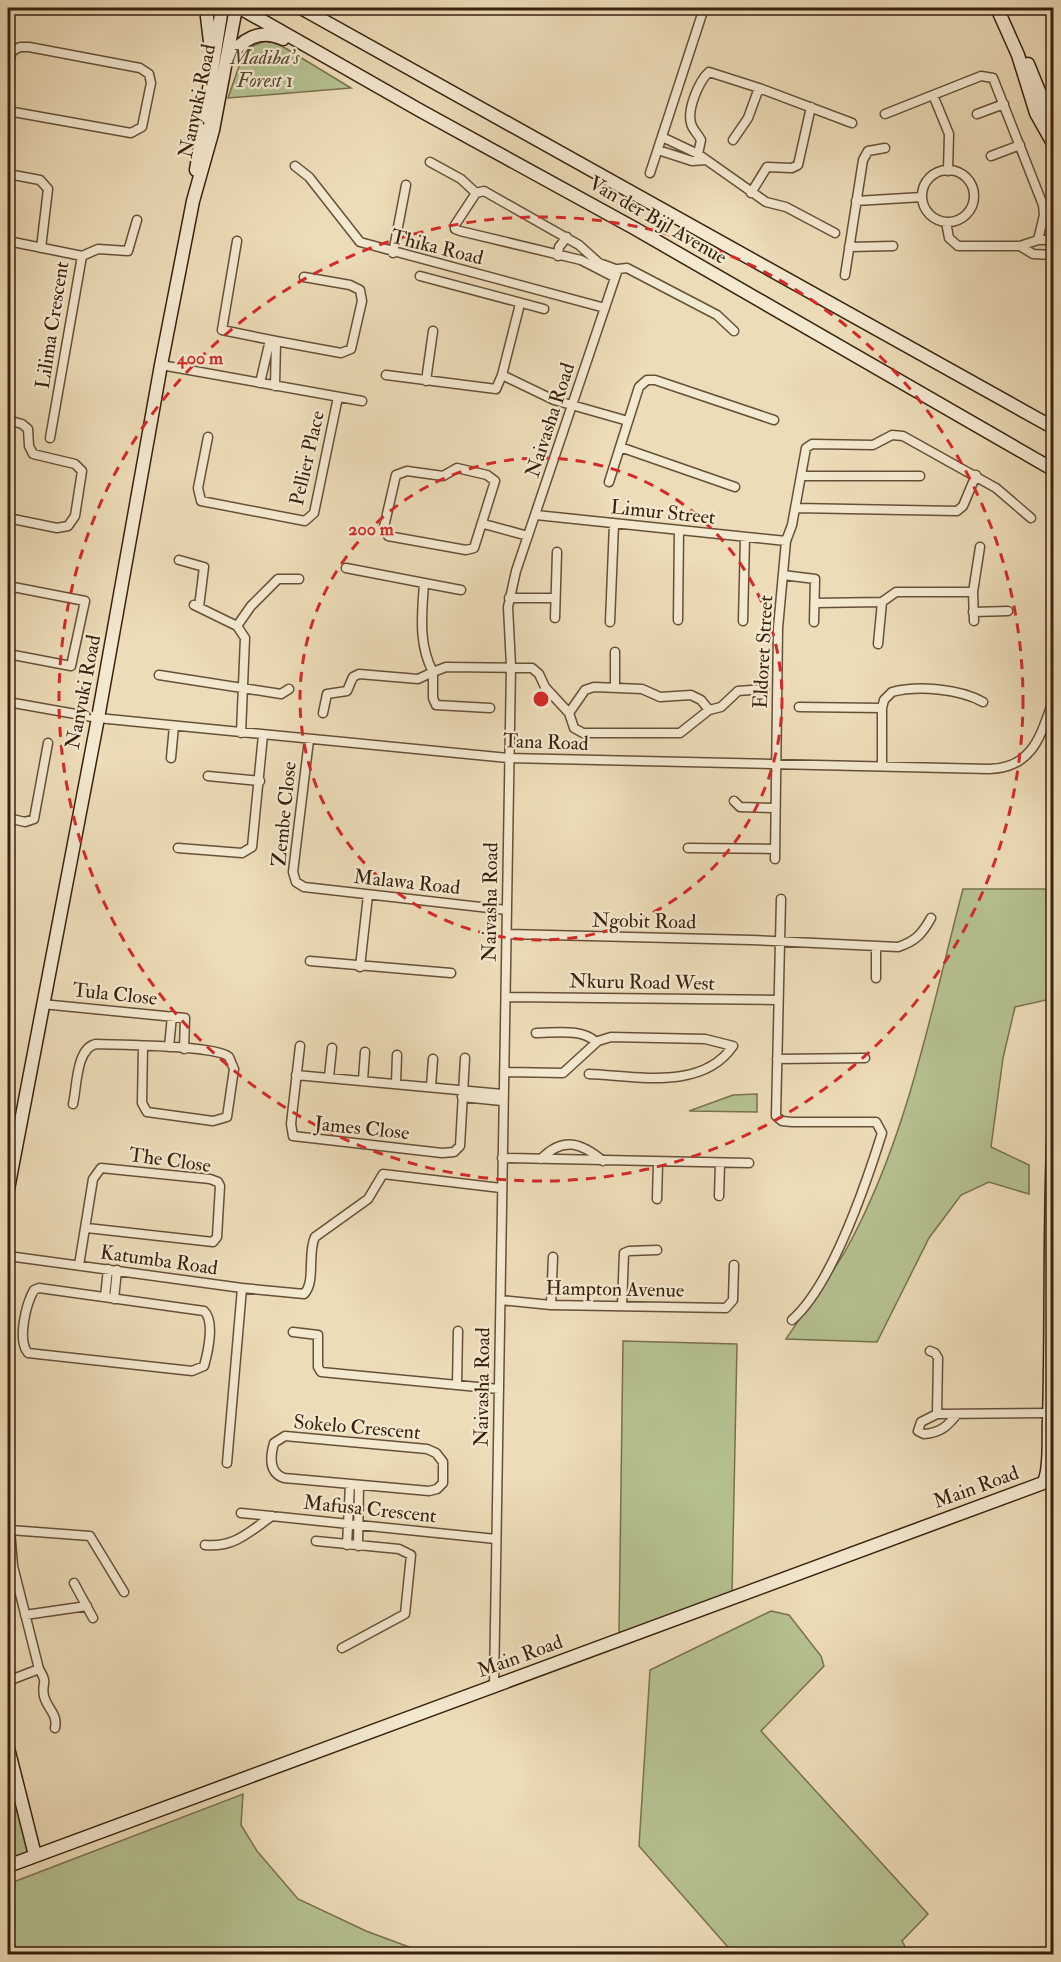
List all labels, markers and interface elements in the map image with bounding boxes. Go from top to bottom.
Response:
street label: Nanyuki Road [173,42,221,160]
park label: Madiba's Forest 1 [229,45,300,93]
street label: Van der Bijl Avenue [585,170,731,270]
street label: Thika Road [388,223,486,271]
street label: Lilima Crescent [30,259,74,390]
text: 400 m [176,347,224,370]
street label: Naivasha Road [520,359,580,481]
street label: Pellier Place [284,408,330,508]
street label: Limur Street [609,494,717,530]
text: 200 m [348,518,395,541]
street label: Eldoret Street [748,594,778,709]
street label: Nanyuki Road [60,633,106,751]
centre of rings [531,689,551,709]
street label: Tana Road [503,728,589,756]
street label: Zembe Close [266,760,302,868]
street label: Naivasha Road [476,842,504,962]
street label: Malawa Road [352,864,462,900]
street label: Ngobit Road [592,908,697,934]
street label: Nkuru Road West [569,968,716,996]
street label: Tula Close [71,977,159,1011]
street label: James Close [312,1110,411,1145]
street label: The Close [127,1142,213,1178]
street label: Katumba Road [99,1239,220,1281]
street label: Hampton Avenue [545,1275,685,1304]
street label: Naivasha Road [468,1327,496,1447]
street label: Sokelo Crescent [292,1409,422,1445]
street label: Main Road [930,1460,1022,1514]
street label: Mafusa Crescent [302,1490,438,1528]
street label: Main Road [474,1629,566,1683]

